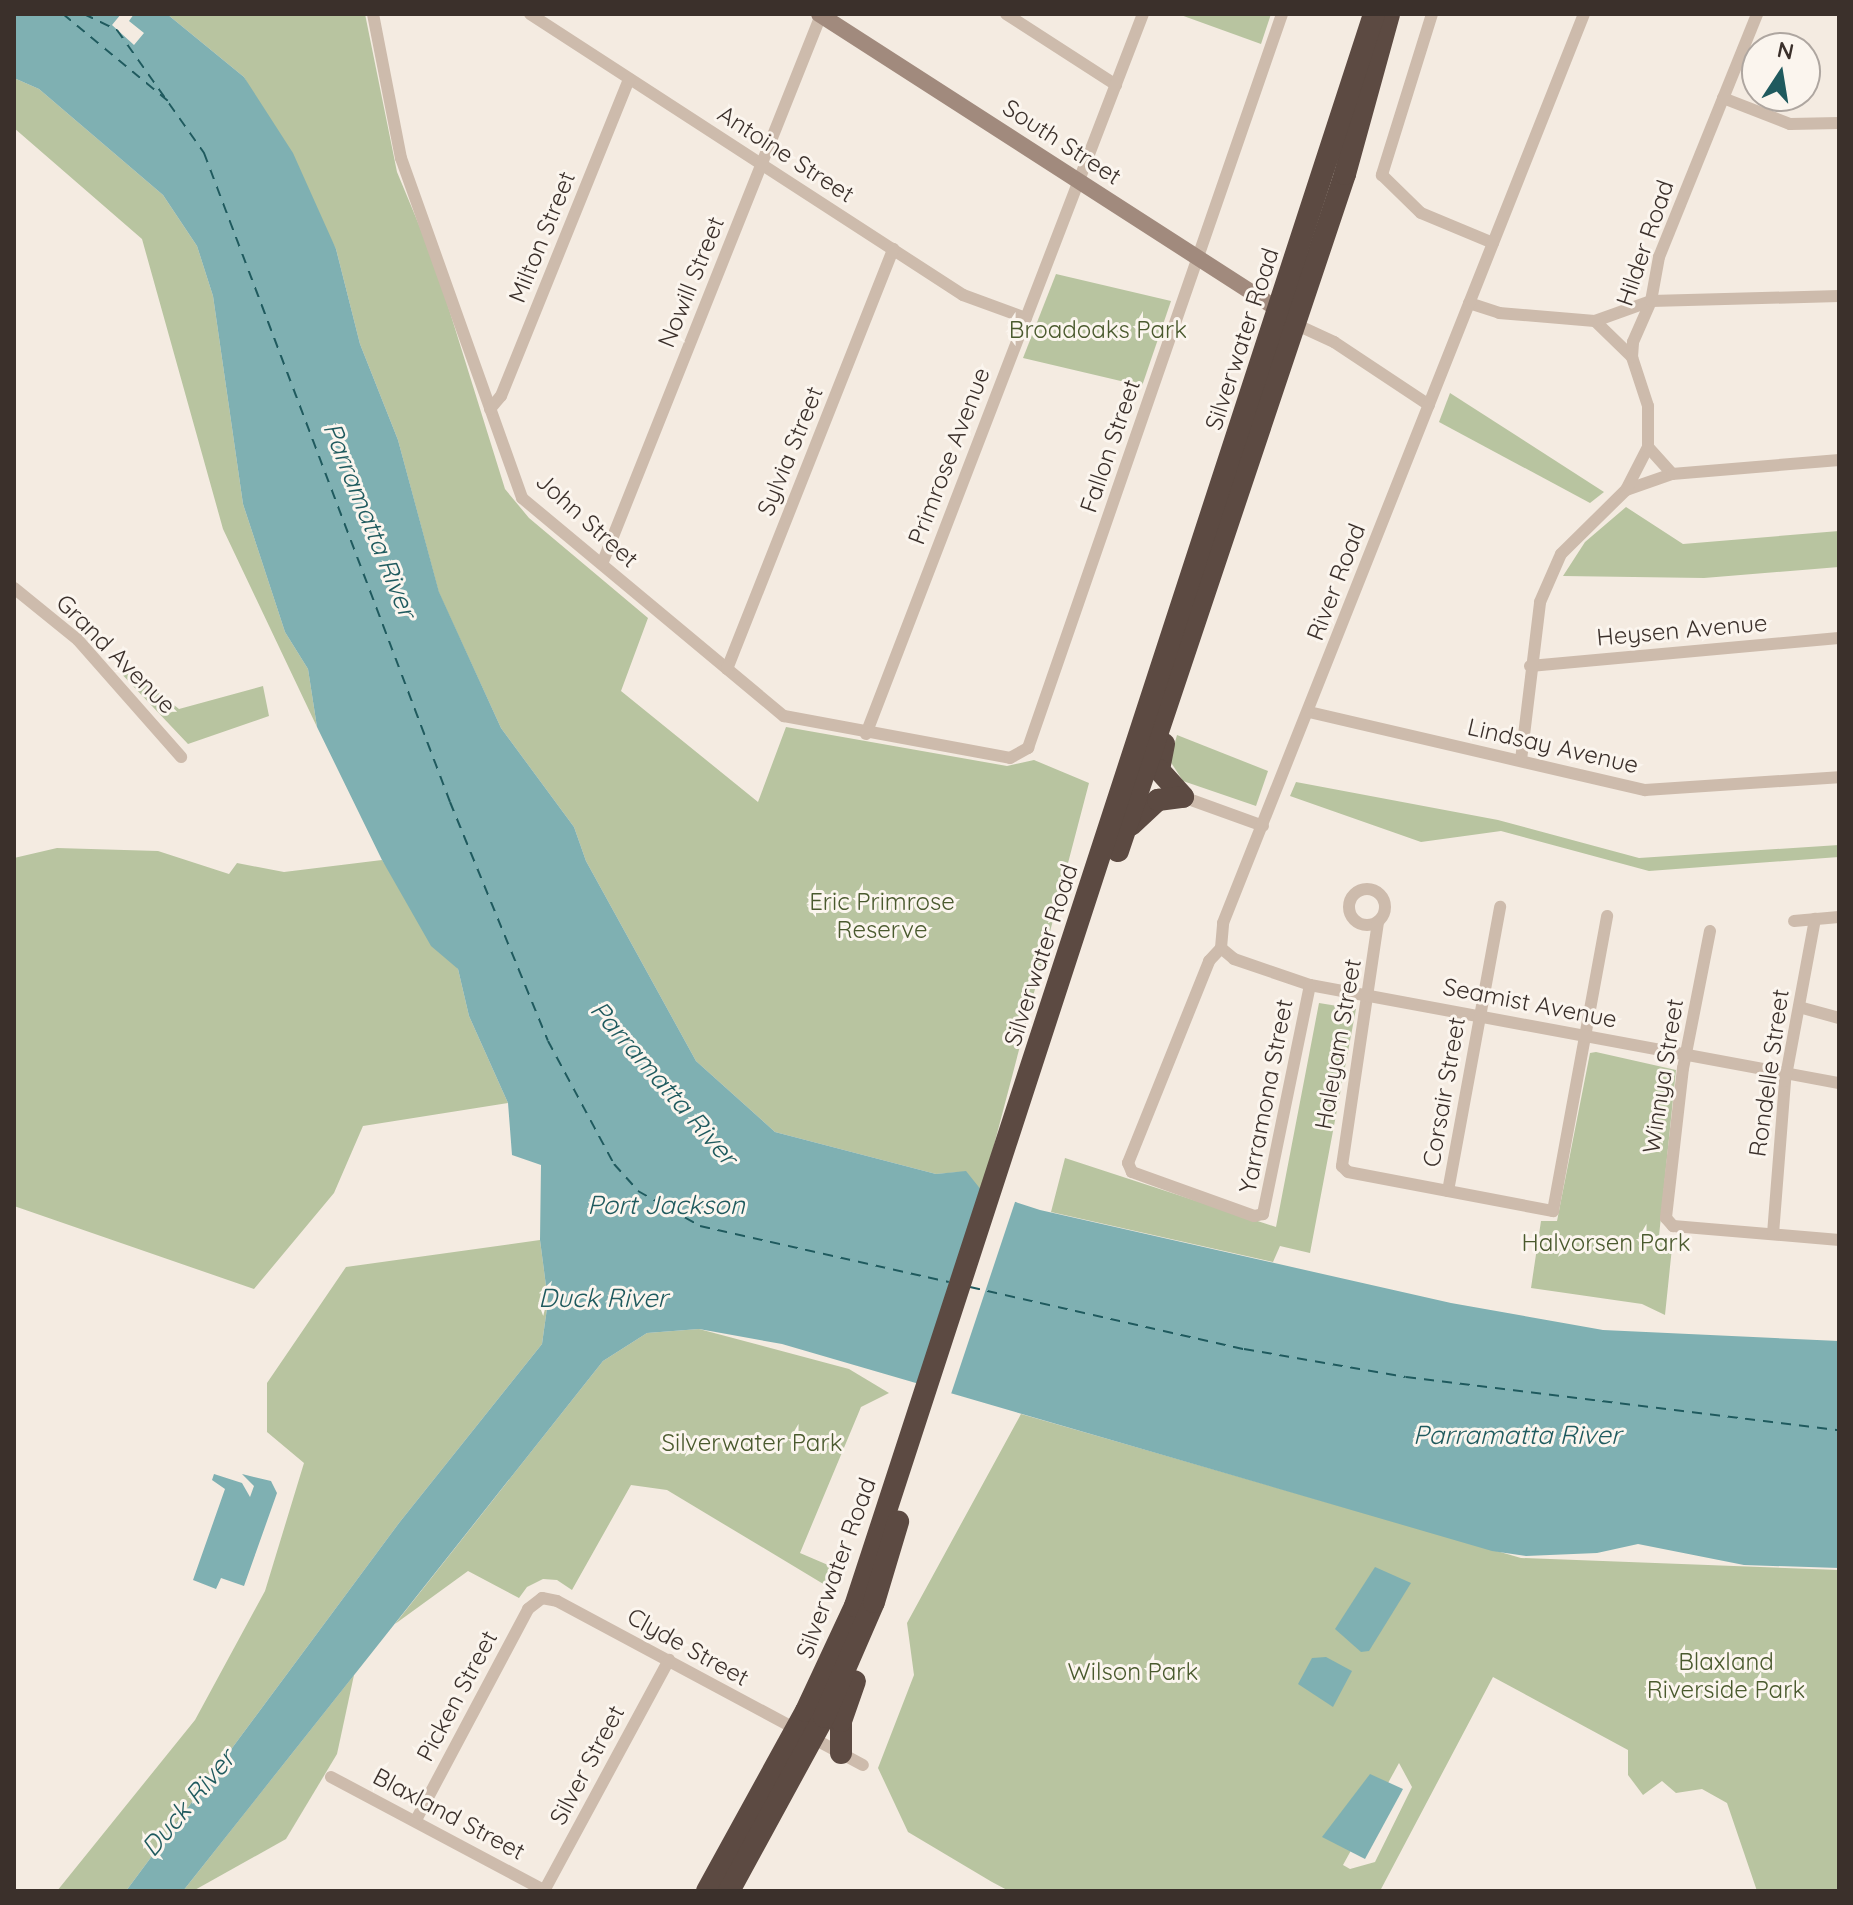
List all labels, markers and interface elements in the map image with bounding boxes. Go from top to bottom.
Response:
north arrow [1741,32,1821,112]
text: N [1775,35,1796,66]
street label: South Street [997,93,1127,191]
street label: Antoine Street [712,99,860,209]
street label: Milton Street [503,167,581,307]
street label: Hilder Road [1610,176,1680,310]
street label: Nowill Street [652,212,730,352]
street label: Silverwater Road [1199,244,1285,434]
park label: Broadoaks Park [1009,316,1187,344]
street label: Primrose Avenue [902,363,996,549]
street label: Fallon Street [1074,376,1146,516]
street label: Sylvia Street [751,382,829,520]
water label: Parramatta River [317,418,423,622]
street label: John Street [530,467,644,573]
street label: River Road [1301,520,1371,644]
street label: Grand Avenue [50,588,182,720]
street label: Heysen Avenue [1595,608,1769,652]
street label: Lindsay Avenue [1465,712,1641,780]
street label: Silverwater Road [998,860,1084,1050]
park label: Eric Primrose Reserve [809,888,955,944]
street label: Haleyam Street [1309,956,1367,1132]
street label: Seamist Avenue [1441,972,1619,1034]
street label: Rondelle Street [1743,987,1795,1159]
water label: Parramatta River [584,994,744,1172]
street label: Yarramona Street [1233,997,1299,1195]
street label: Winnya Street [1637,997,1689,1155]
street label: Corsair Street [1417,1015,1471,1169]
water label: Port Jackson [587,1189,745,1221]
park label: Halvorsen Park [1521,1229,1691,1257]
water label: Duck River [538,1282,668,1314]
water label: Parramatta River [1413,1419,1621,1451]
park label: Silverwater Park [662,1429,842,1457]
street label: Silverwater Road [790,1474,882,1662]
street label: Clyde Street [622,1602,754,1692]
street label: Picken Street [411,1626,503,1766]
park label: Blaxland Riverside Park [1647,1648,1805,1704]
park label: Wilson Park [1068,1658,1198,1686]
street label: Silver Street [544,1700,630,1830]
water label: Duck River [135,1743,241,1863]
street label: Blaxland Street [368,1762,530,1866]

